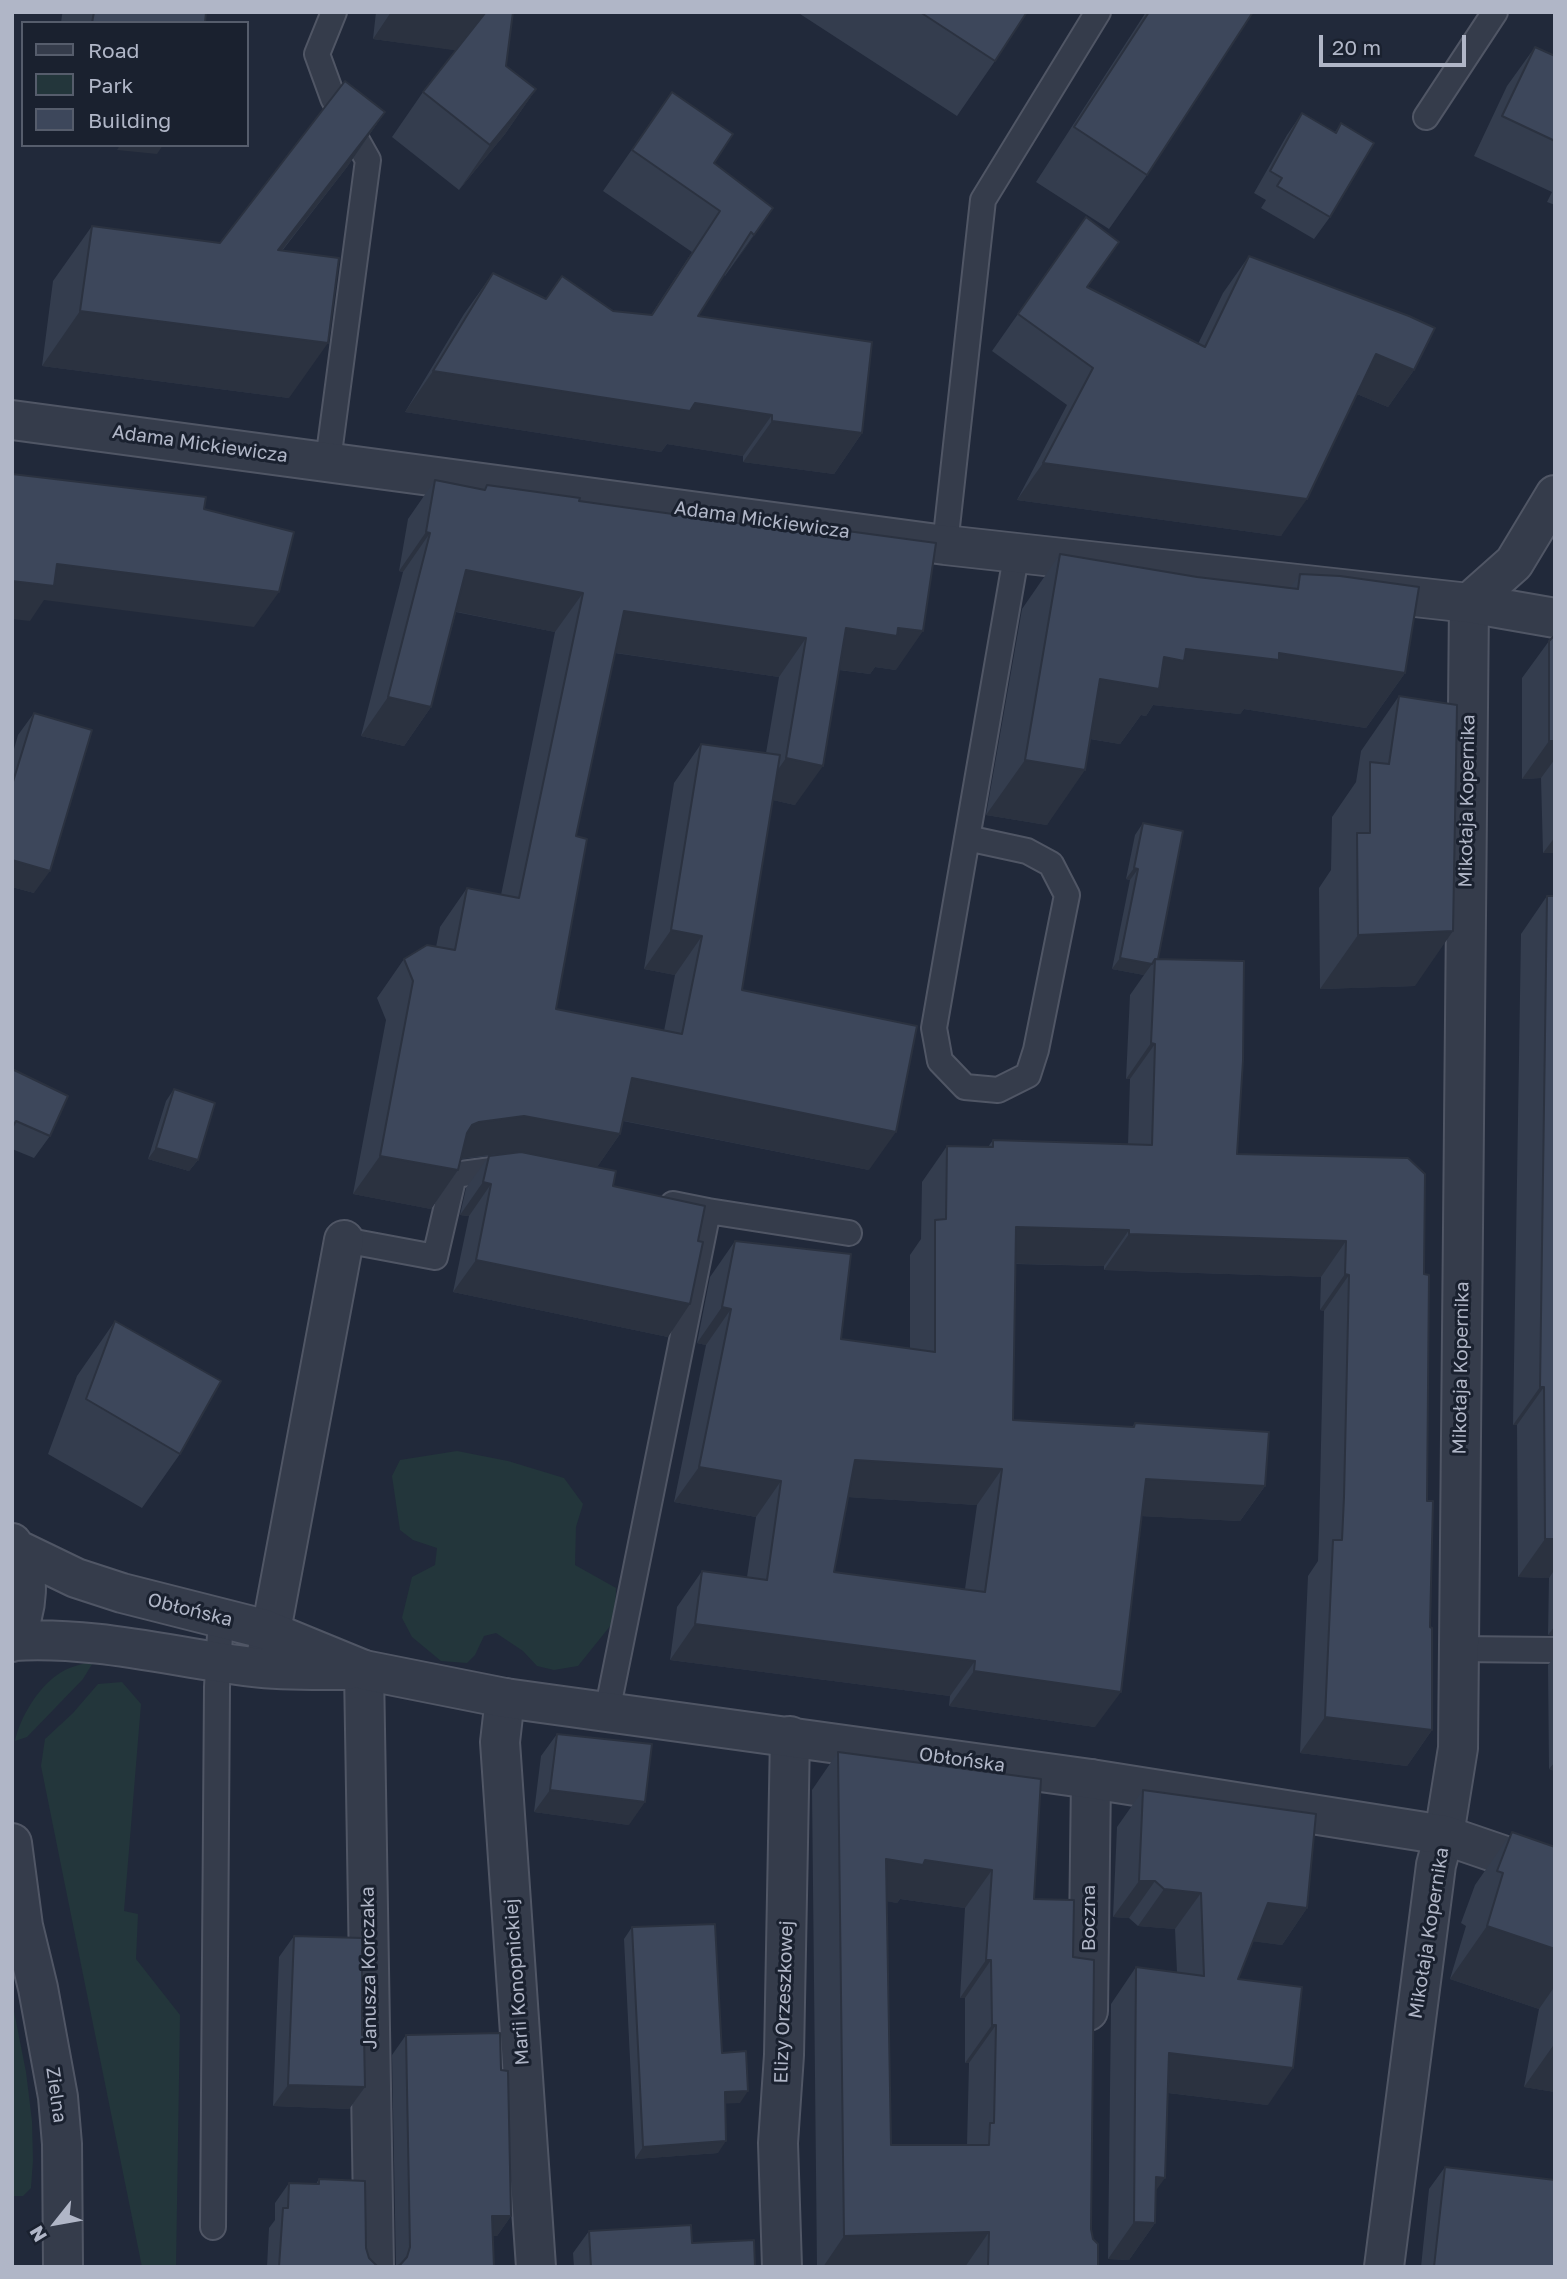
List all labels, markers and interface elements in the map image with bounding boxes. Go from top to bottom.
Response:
legend [21,21,248,147]
scale bar [1322,21,1469,65]
text: 20 m [1332,34,1381,60]
text: Road [88,37,139,63]
text: Park [88,72,133,98]
text: Building [88,107,171,133]
street label: Adama Mickiewicza [111,420,289,468]
street label: Adama Mickiewicza [673,496,851,544]
street label: Mikołaja Kopernika [1454,714,1480,888]
street label: Mikołaja Kopernika [1448,1281,1474,1455]
street label: Obłońska [145,1588,235,1632]
street label: Obłońska [918,1743,1006,1777]
street label: Mikołaja Kopernika [1404,1846,1454,2020]
street label: Boczna [1078,1885,1100,1951]
street label: Janusza Korczaka [356,1886,382,2050]
street label: Marii Konopnickiej [500,1898,534,2066]
street label: Elizy Orzeszkowej [770,1920,798,2084]
street label: Zielna [41,2066,71,2124]
north arrow [21,2188,91,2258]
text: N [24,2222,51,2246]

